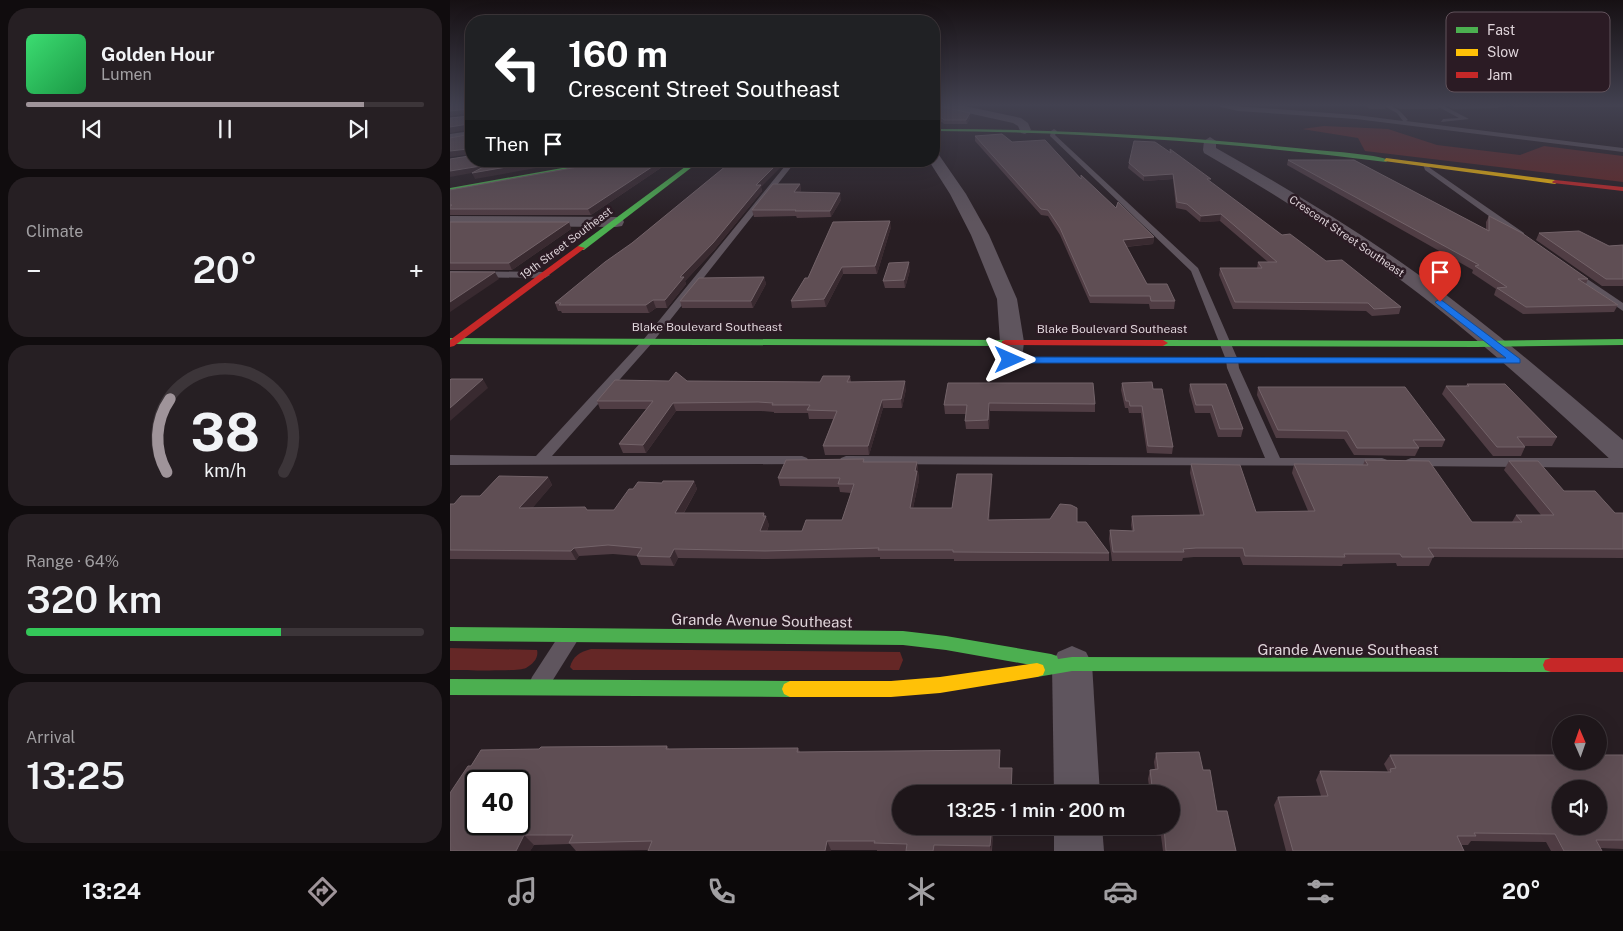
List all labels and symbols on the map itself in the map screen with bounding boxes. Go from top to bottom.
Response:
legend [1446,12,1610,92]
text: Fast [1487,22,1515,38]
text: Slow [1487,44,1519,60]
text: Jam [1487,67,1512,83]
street label: Crescent Street Southeast [1287,193,1407,279]
street label: 19th Street Southeast [518,205,614,281]
pin [1419,251,1461,302]
street label: Blake Boulevard Southeast [632,320,783,334]
street label: Blake Boulevard Southeast [1037,322,1188,336]
position arrow [983,333,1035,385]
street label: Grande Avenue Southeast [671,610,853,631]
street label: Grande Avenue Southeast [1257,641,1439,658]
north arrow [1552,715,1608,770]
speed limit sign: 40 [465,770,530,835]

